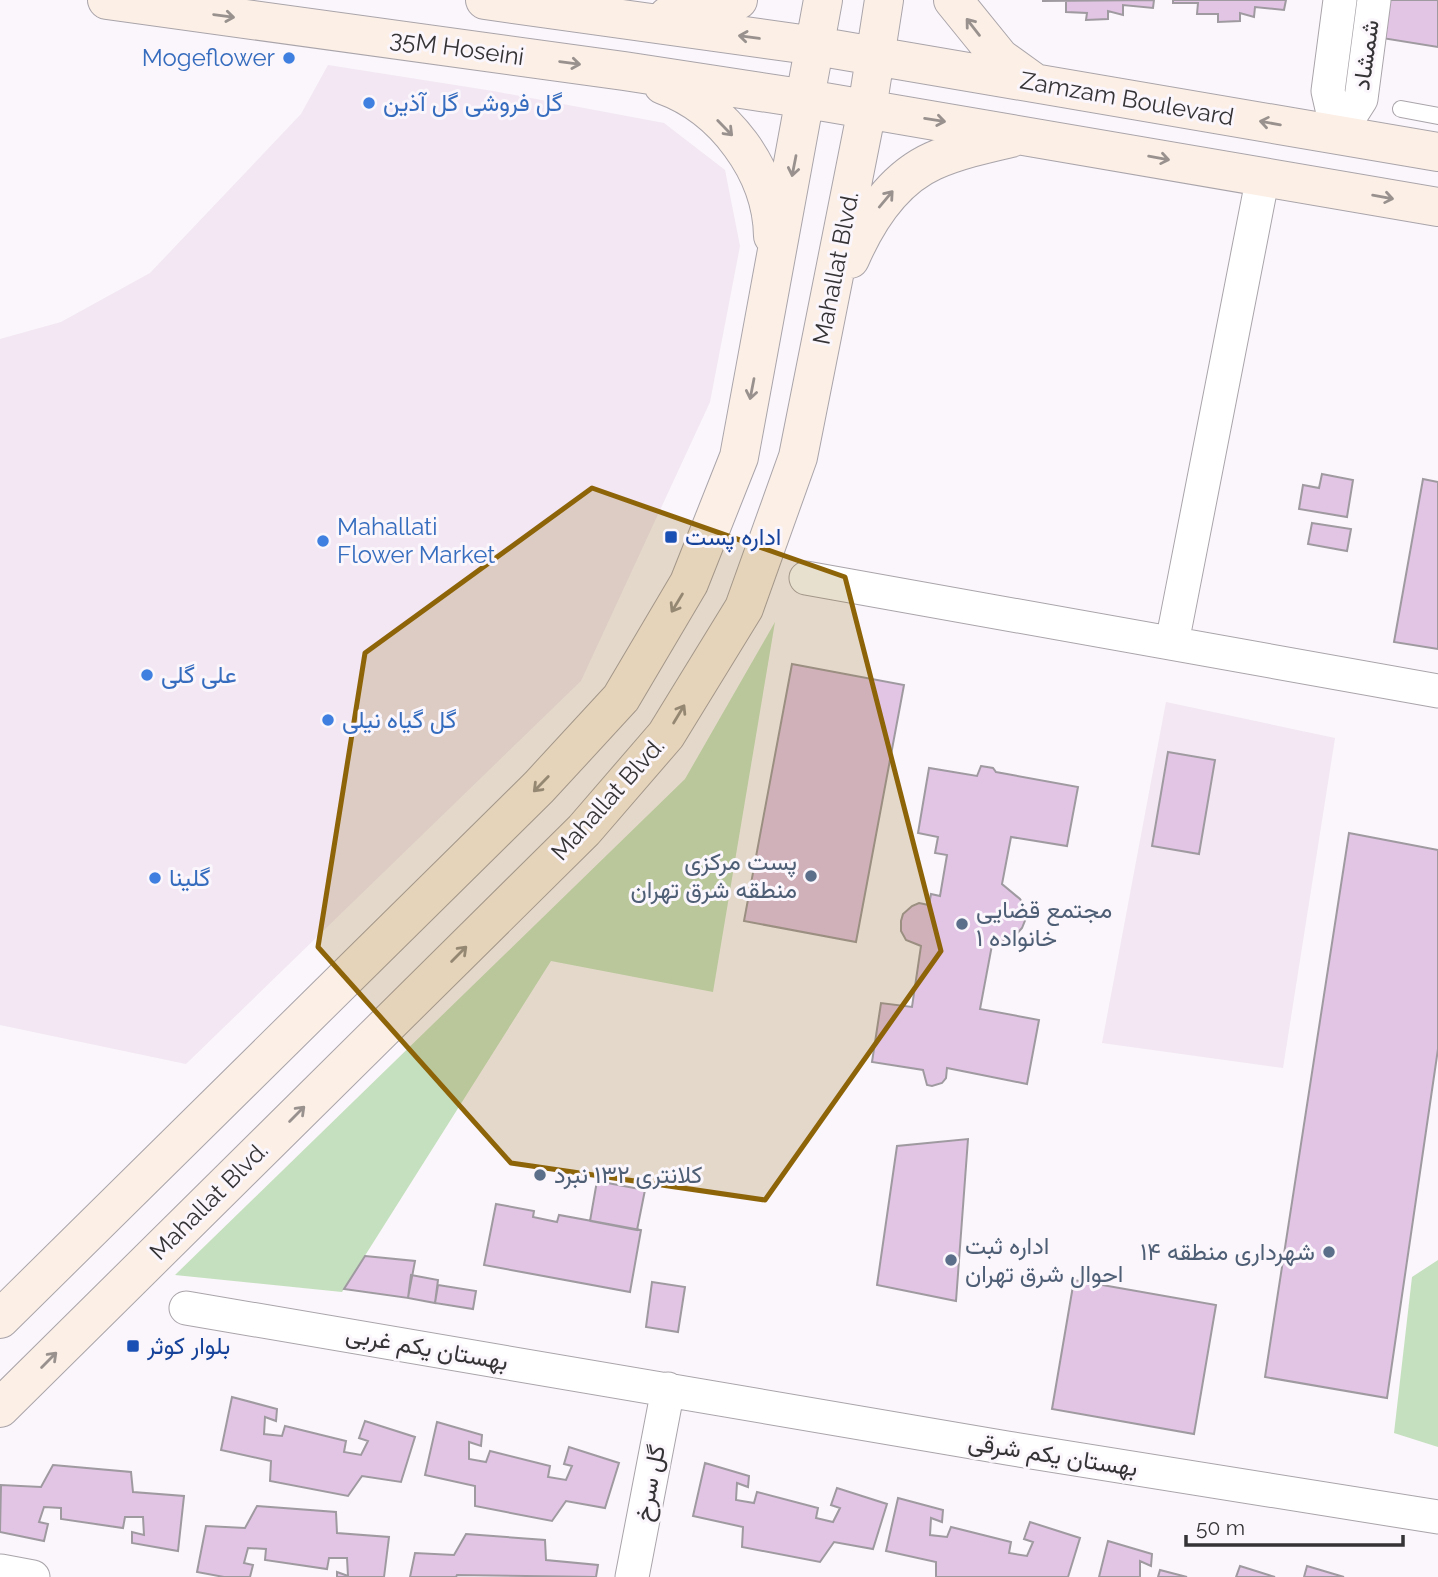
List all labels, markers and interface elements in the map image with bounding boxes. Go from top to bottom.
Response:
one-way arrow [212,10,234,23]
one-way arrow [966,18,981,36]
street label: شمشاد [1346,18,1385,92]
street label: 35M Hoseini [388,24,526,71]
one-way arrow [738,30,760,43]
place label: Mogeflower [142,43,276,72]
marker: Mogeflower [281,50,297,66]
one-way arrow [558,57,581,70]
street label: Zamzam Boulevard [1018,65,1236,132]
place label: گل فروشی گل آذین [383,88,563,118]
marker: گل فروشی گل آذین [361,95,377,111]
one-way arrow [923,114,946,127]
one-way arrow [1259,116,1282,130]
one-way arrow [717,119,734,136]
one-way arrow [1147,152,1170,165]
one-way arrow [786,154,800,177]
street label: Mahallat Blvd. [806,189,865,347]
one-way arrow [878,191,894,209]
one-way arrow [1371,191,1394,204]
one-way arrow [744,377,758,400]
place label: Mahallati Flower Market [337,512,495,569]
place label: اداره پست [685,522,781,553]
marker: اداره پست [663,529,679,545]
marker: Mahallati Flower Market [315,533,331,549]
one-way arrow [670,593,684,613]
place label: علی گلی [161,660,237,689]
marker: علی گلی [139,667,155,683]
place label: گل گیاه نیلی [342,705,457,734]
one-way arrow [672,705,686,725]
marker: گل گیاه نیلی [320,712,336,728]
street label: Mahallat Blvd. [545,731,670,866]
one-way arrow [533,775,550,792]
place label: پست مرکزی منطقه شرق تهران [630,847,797,905]
place label: گلينا [169,863,210,892]
marker: پست مرکزی منطقه شرق تهران [803,868,819,884]
marker: گلينا [147,870,163,886]
place label: مجتمع قضایی خانواده ۱ [976,895,1112,953]
marker: مجتمع قضایی خانواده ۱ [954,916,970,932]
one-way arrow [450,945,467,962]
one-way arrow [289,1105,306,1122]
street label: Mahallat Blvd. [144,1136,274,1266]
place label: کلانتری ۱۳۲ نبرد [554,1160,702,1190]
marker: کلانتری ۱۳۲ نبرد [532,1167,548,1183]
place label: اداره ثبت احوال شرق تهران [965,1231,1123,1289]
place label: شهرداری منطقه ۱۴ [1140,1237,1315,1267]
marker: شهرداری منطقه ۱۴ [1321,1244,1337,1260]
marker: اداره ثبت احوال شرق تهران [943,1252,959,1268]
street label: بهستان یکم غربی [343,1319,510,1378]
place label: بلوار کوثر [146,1331,230,1361]
marker: بلوار کوثر [125,1338,141,1354]
one-way arrow [40,1351,57,1368]
street label: بهستان یکم شرقی [966,1427,1140,1484]
street label: گل سرخ [628,1442,673,1524]
scale bar [1186,1504,1403,1548]
text: 50 m [1196,1515,1245,1540]

